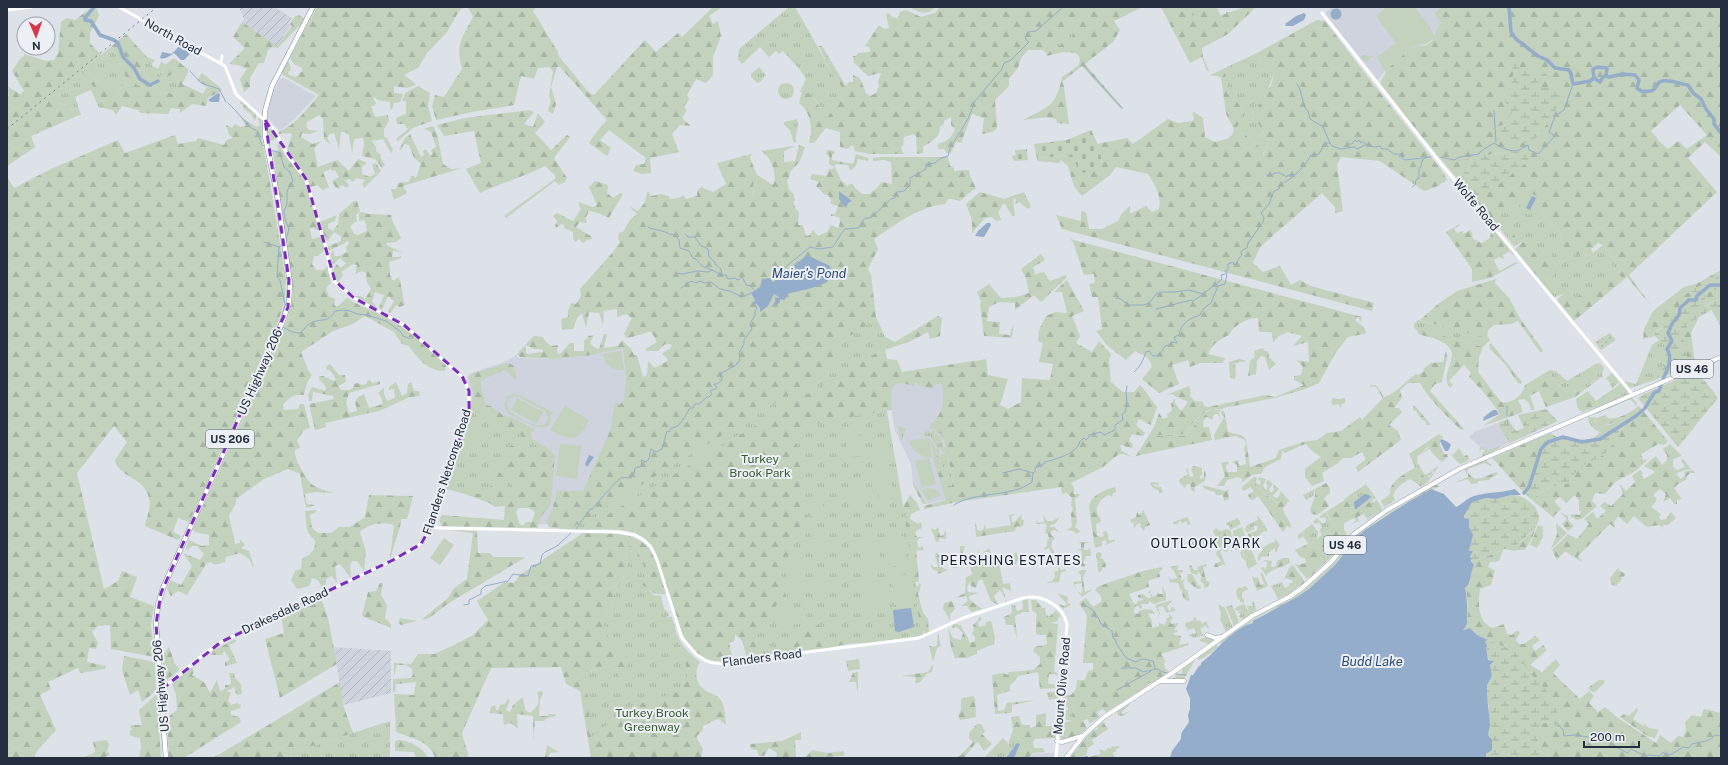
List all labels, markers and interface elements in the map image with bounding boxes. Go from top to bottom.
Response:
north arrow [16,16,56,56]
street label: North Road [142,16,204,58]
text: N [32,40,41,52]
street label: Wolfe Road [1450,176,1502,234]
water label: Maier's Pond [772,266,847,281]
street label: US Highway 206 [235,327,285,417]
road number: US 46 [1671,360,1713,378]
street label: Flanders Netcong Road [420,408,474,536]
road number: US 206 [206,430,254,448]
park label: Turkey Brook Park [729,452,791,480]
district label: OUTLOOK PARK [1151,536,1261,551]
road number: US 46 [1324,536,1366,554]
district label: PERSHING ESTATES [940,553,1082,568]
street label: Drakesdale Road [239,585,331,637]
street label: Mount Olive Road [1051,637,1073,735]
street label: US Highway 206 [150,639,172,733]
street label: Flanders Road [721,646,803,670]
water label: Budd Lake [1341,654,1403,669]
park label: Turkey Brook Greenway [615,706,689,734]
scale bar [1584,723,1639,749]
text: 200 m [1590,730,1625,744]

